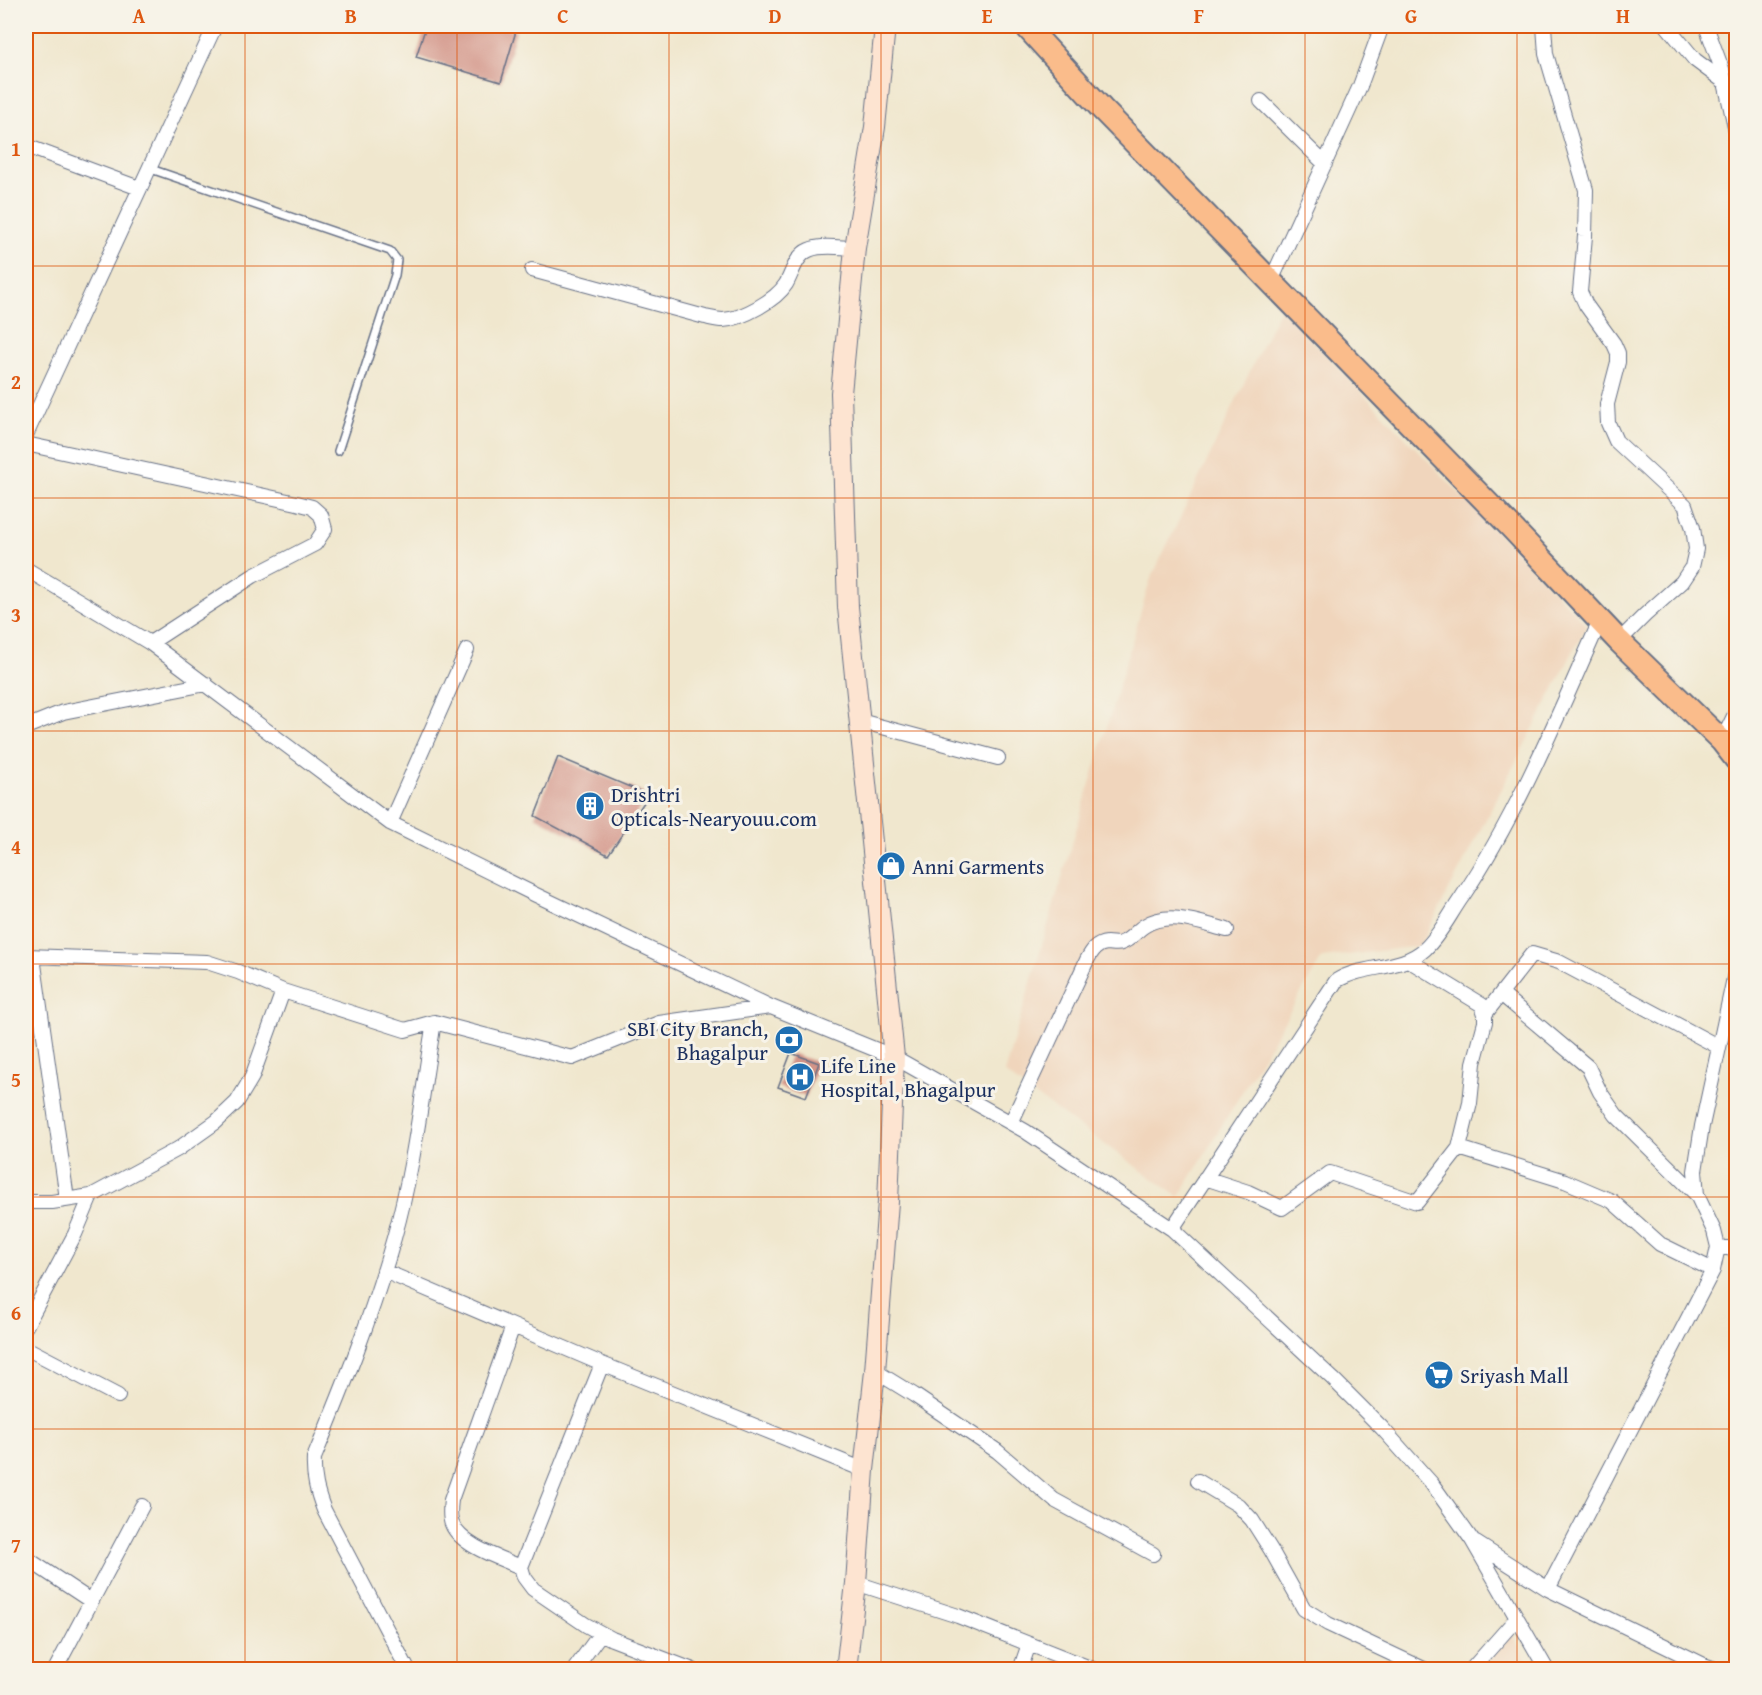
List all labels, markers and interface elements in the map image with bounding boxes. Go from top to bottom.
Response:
text: A [133,1,146,30]
text: B [345,1,357,30]
text: C [557,1,569,30]
text: D [768,1,782,30]
text: E [982,1,993,30]
text: F [1194,1,1204,30]
text: G [1405,1,1417,30]
text: H [1616,1,1630,30]
text: 1 [11,134,21,163]
text: 2 [11,367,21,396]
text: 3 [11,600,21,629]
place label: Drishtri Opticals-Nearyouu.com [611,779,817,834]
building icon: Drishtri Opticals-Nearyouu.com [574,790,606,822]
text: 4 [11,832,21,861]
shop icon: Anni Garments [875,850,907,882]
place label: Anni Garments [912,851,1044,882]
place label: SBI City Branch, Bhagalpur [627,1013,768,1068]
bank icon: SBI City Branch, Bhagalpur [773,1024,805,1056]
place label: Life Line Hospital, Bhagalpur [821,1050,996,1105]
hospital icon: Life Line Hospital, Bhagalpur [784,1061,816,1093]
text: 5 [11,1065,21,1094]
text: 6 [11,1298,21,1327]
supermarket icon: Sriyash Mall [1423,1359,1455,1391]
place label: Sriyash Mall [1460,1360,1569,1391]
text: 7 [11,1530,21,1559]

